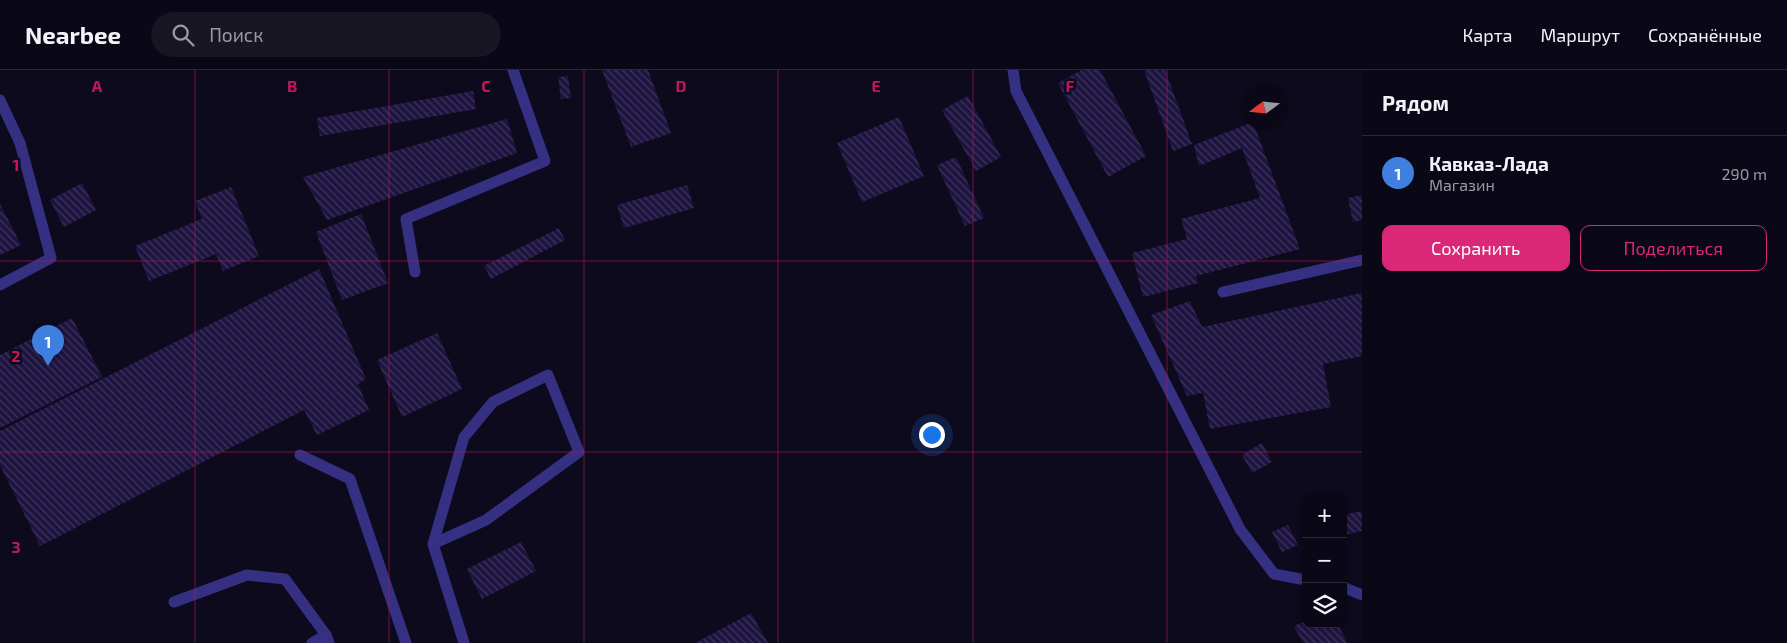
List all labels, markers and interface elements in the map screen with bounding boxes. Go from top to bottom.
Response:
search box [151,12,501,57]
text: Nearbee [25,20,121,49]
icon: search [169,21,197,49]
text: Поиск [209,23,263,46]
text: Карта [1462,24,1512,46]
text: Маршрут [1540,24,1620,46]
text: Сохранённые [1648,24,1762,46]
text: A [92,76,103,95]
text: B [287,76,297,95]
text: C [481,76,491,95]
text: D [676,76,687,95]
text: E [871,76,881,95]
text: F [1066,76,1075,95]
north arrow [1242,85,1287,130]
text: Рядом [1382,90,1449,115]
text: Кавказ-Лада [1429,152,1549,175]
text: 1 [13,155,19,174]
text: 1 [1395,164,1401,183]
text: 290 m [1722,164,1767,183]
text: Магазин [1429,175,1495,194]
button: Сохранить [1382,225,1570,271]
button: Поделиться [1580,225,1767,271]
pin: 1 [32,325,64,366]
text: 2 [11,346,21,365]
your location [919,422,945,448]
map controls [1302,493,1347,628]
button: + [1302,493,1347,538]
text: 3 [11,537,21,556]
button: − [1302,538,1347,583]
button: layers [1302,583,1347,628]

